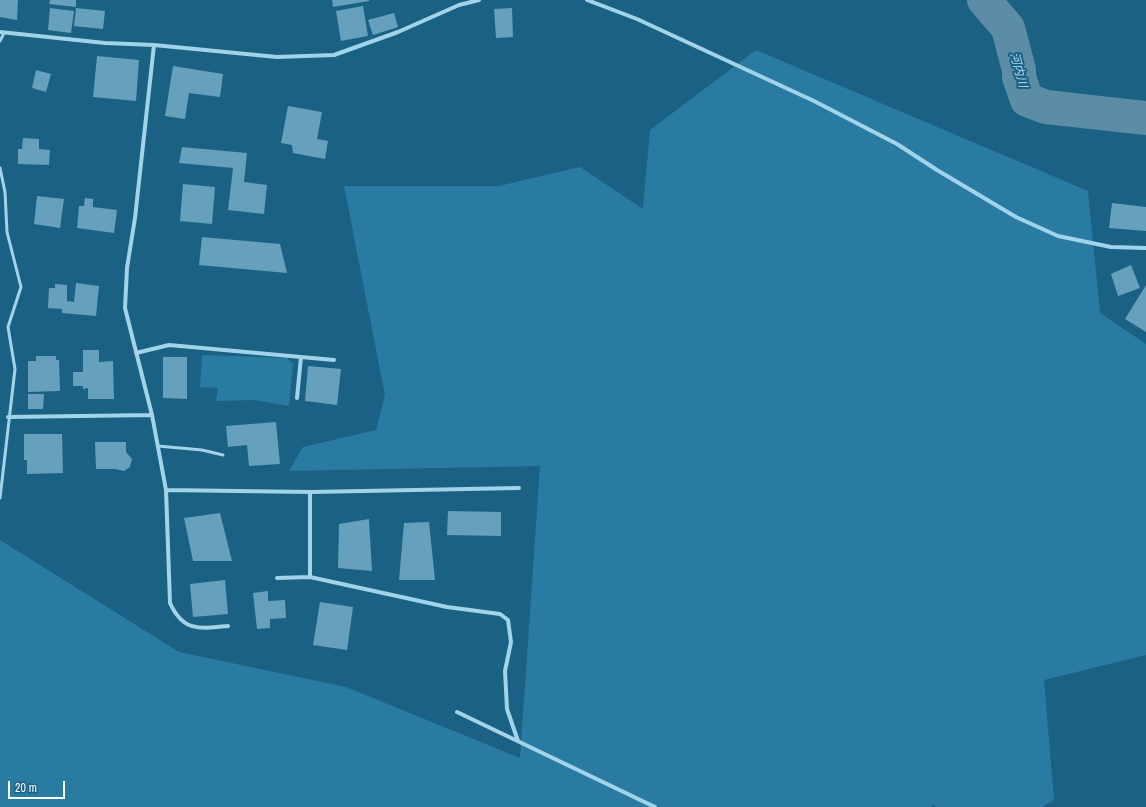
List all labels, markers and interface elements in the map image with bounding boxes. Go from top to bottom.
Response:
water label: 河内川 [1006,51,1030,89]
scale bar [10,773,67,799]
text: 20 m [15,780,37,796]

